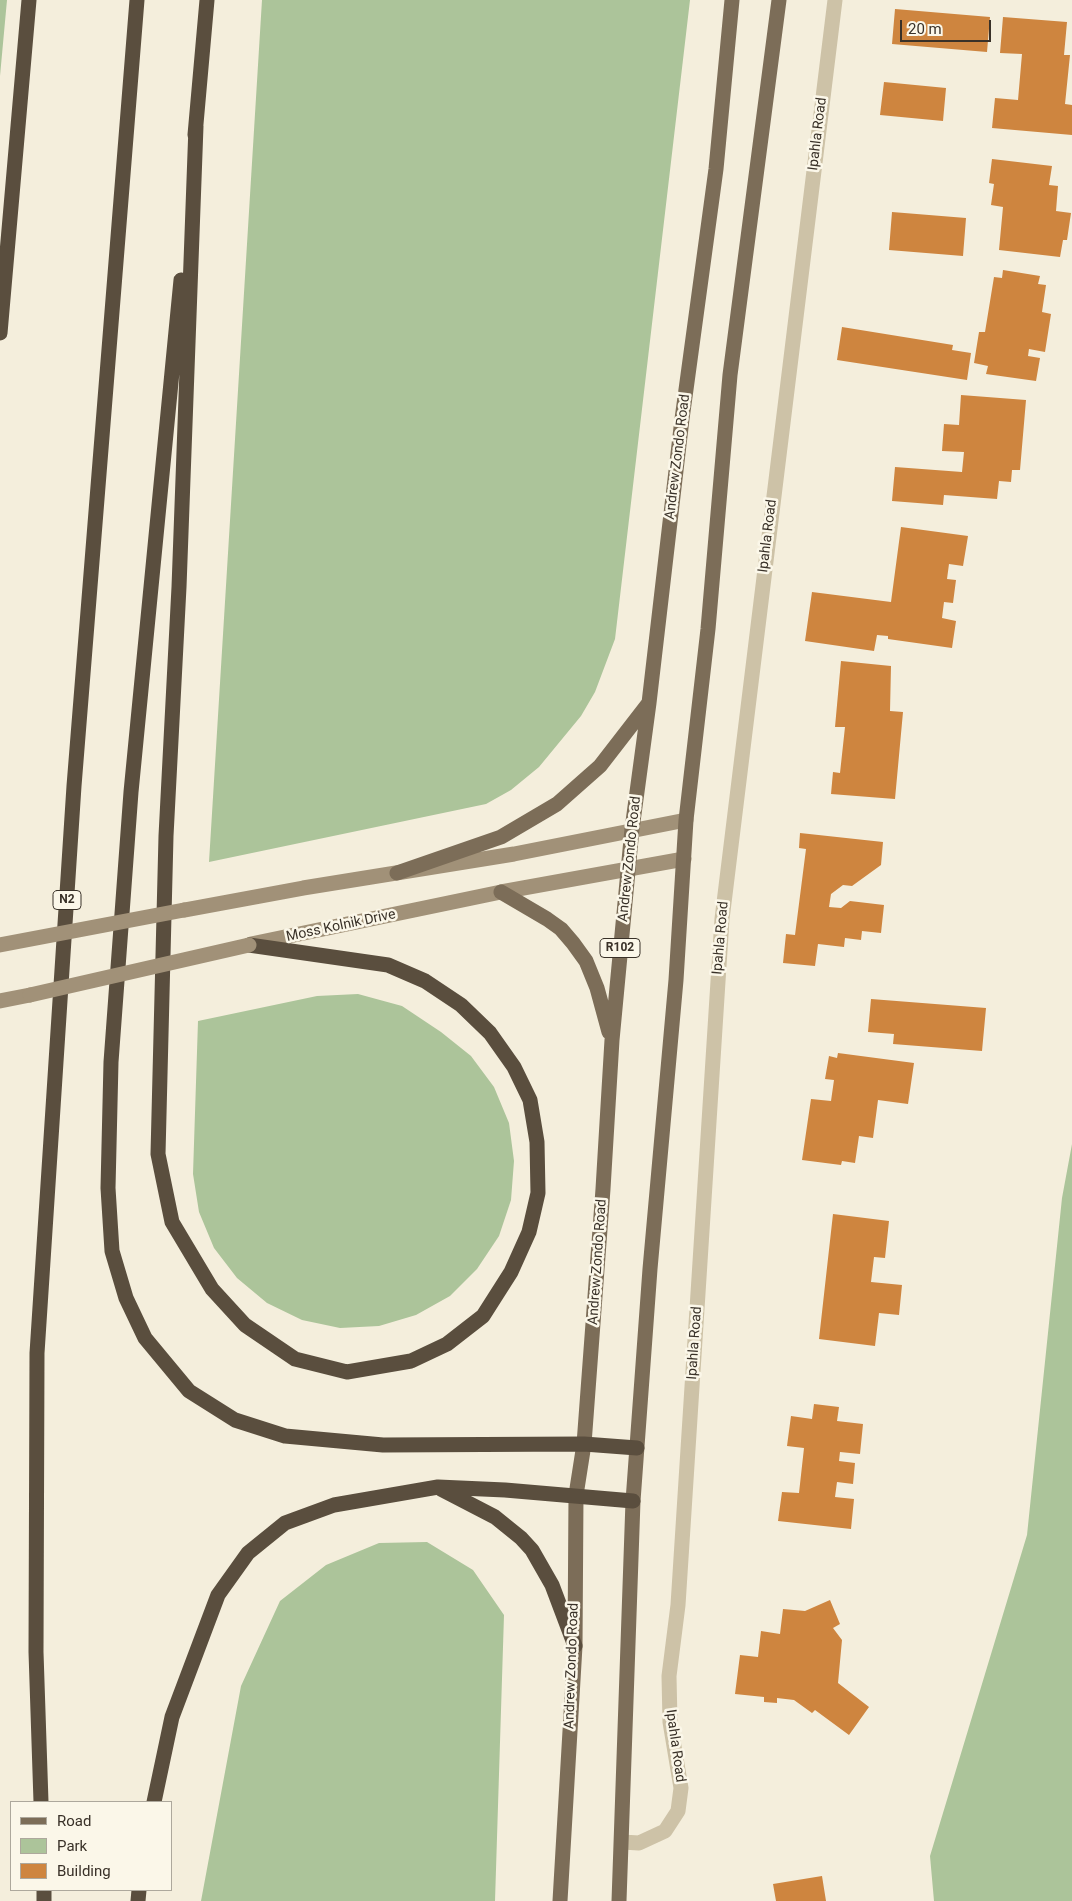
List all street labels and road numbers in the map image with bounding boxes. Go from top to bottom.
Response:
street label: Ipahla Road [805,96,831,172]
street label: Andrew Zondo Road [662,393,694,521]
street label: Ipahla Road [755,498,781,574]
street label: Andrew Zondo Road [615,795,645,923]
road number: N2 [53,890,81,910]
street label: Ipahla Road [709,901,733,975]
street label: Moss Kolnik Drive [285,906,397,946]
road number: R102 [600,938,640,958]
street label: Andrew Zondo Road [585,1198,611,1326]
street label: Ipahla Road [684,1306,706,1380]
street label: Andrew Zondo Road [561,1603,583,1729]
street label: Ipahla Road [662,1708,688,1784]

